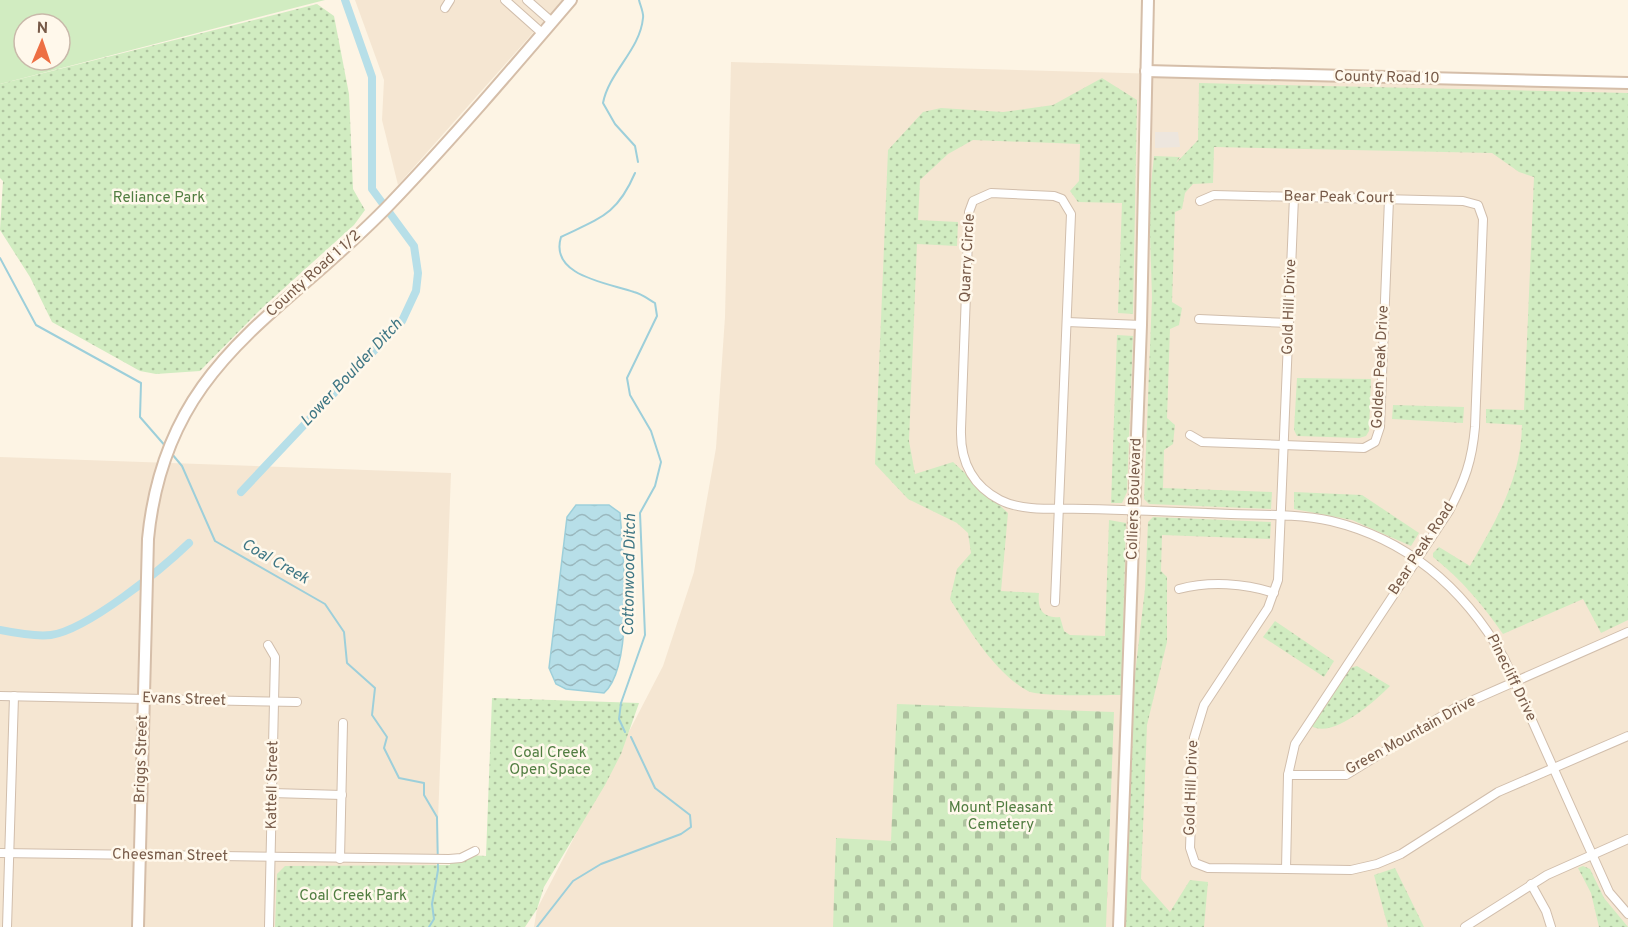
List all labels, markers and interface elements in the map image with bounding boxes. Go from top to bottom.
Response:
north arrow [12,12,72,72]
text: N [36,19,49,39]
street label: County Road 10 [1334,68,1440,88]
street label: Bear Peak Court [1283,188,1395,208]
park label: Reliance Park [113,189,205,208]
street label: Quarry Circle [956,213,980,303]
street label: County Road 1 1/2 [263,226,365,322]
street label: Gold Hill Drive [1279,259,1301,355]
street label: Golden Peak Drive [1368,305,1394,429]
water label: Lower Boulder Ditch [297,315,407,431]
street label: Colliers Boulevard [1123,438,1147,560]
street label: Bear Peak Road [1385,499,1459,599]
water label: Cottonwood Ditch [619,513,641,636]
water label: Coal Creek [238,535,313,590]
street label: Pinecliff Drive [1482,631,1540,725]
street label: Evans Street [142,689,226,711]
street label: Green Mountain Drive [1342,692,1480,780]
street label: Briggs Street [131,715,153,803]
street label: Kattell Street [263,740,283,830]
street label: Gold Hill Drive [1181,740,1203,836]
park label: Coal Creek Open Space [509,744,591,780]
park label: Mount Pleasant Cemetery [949,799,1053,835]
street label: Cheesman Street [112,845,228,867]
park label: Coal Creek Park [299,887,407,906]

